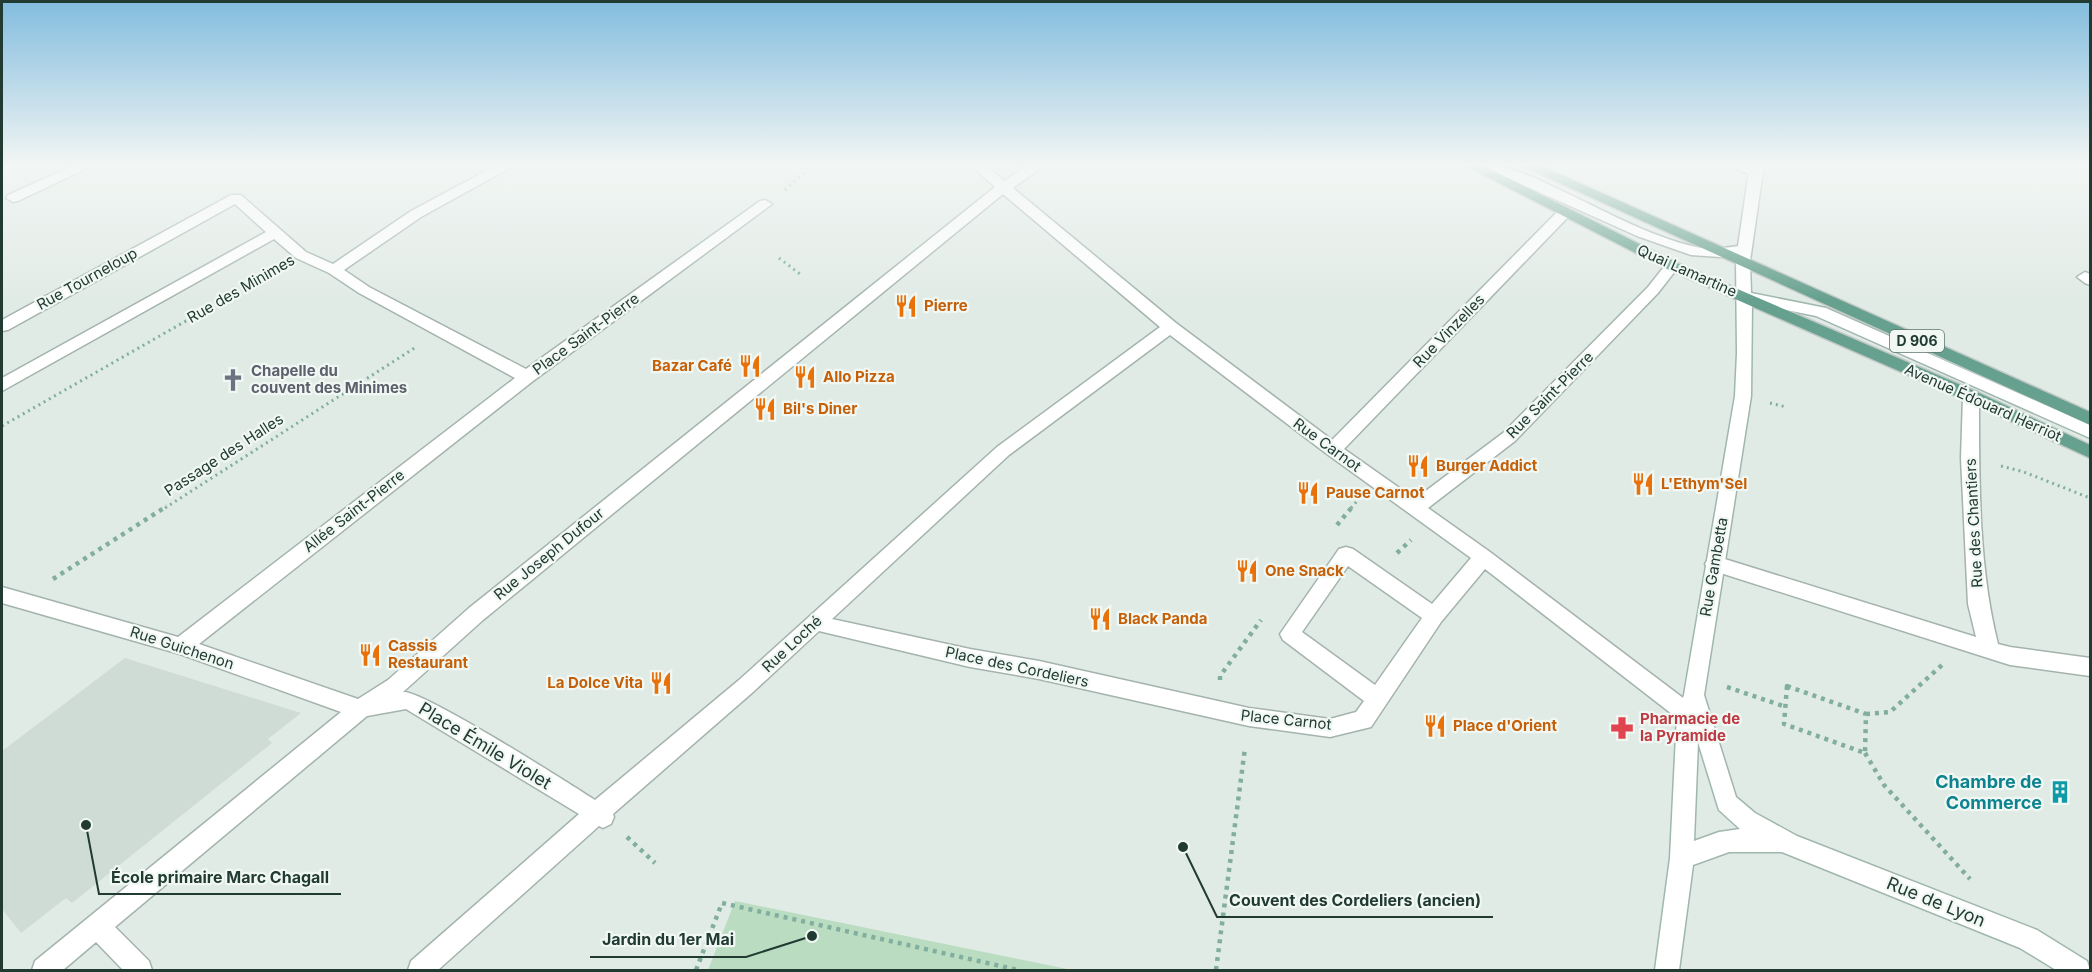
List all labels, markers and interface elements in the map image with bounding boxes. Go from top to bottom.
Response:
street label: Quai Lamartine [1634,240,1740,301]
street label: Rue Tourneloup [33,243,140,314]
street label: Rue des Minimes [184,250,298,327]
street label: Place Saint-Pierre [529,289,643,379]
street label: Rue Vinzelles [1409,290,1489,371]
restaurant icon: Pierre [893,293,919,319]
place label: Pierre [924,296,968,315]
road number: D 906 [1890,330,1944,352]
street label: Rue Saint-Pierre [1502,347,1597,442]
restaurant icon: Bazar Café [737,353,763,379]
place label: Bazar Café [652,356,732,375]
street label: Avenue Édouard Herriot [1902,359,2065,446]
place label: Chapelle du couvent des Minimes [251,361,407,397]
restaurant icon: Allo Pizza [792,364,818,390]
church icon: Chapelle du couvent des Minimes [220,367,246,393]
place label: Allo Pizza [823,367,895,386]
restaurant icon: Bil's Diner [752,396,778,422]
place label: Bil's Diner [783,399,857,418]
street label: Passage des Halles [161,409,287,500]
street label: Rue Carnot [1290,414,1365,476]
restaurant icon: Burger Addict [1405,453,1431,479]
place label: Burger Addict [1436,456,1538,475]
street label: Rue des Chantiers [1961,458,1986,588]
street label: Allée Saint-Pierre [299,465,408,556]
restaurant icon: L'Ethym'Sel [1630,471,1656,497]
place label: L'Ethym'Sel [1661,474,1747,493]
restaurant icon: Pause Carnot [1295,480,1321,506]
place label: Pause Carnot [1326,483,1425,502]
street label: Rue Joseph Dufour [490,503,608,604]
street label: Rue Gambetta [1695,516,1732,618]
restaurant icon: One Snack [1234,558,1260,584]
place label: One Snack [1265,561,1344,580]
restaurant icon: Black Panda [1087,606,1113,632]
place label: Black Panda [1118,609,1208,628]
street label: Rue Loché [758,611,826,676]
street label: Rue Guichenon [128,622,236,673]
place label: Cassis Restaurant [388,636,469,672]
restaurant icon: Cassis Restaurant [357,642,383,668]
street label: Place des Cordeliers [944,642,1091,691]
restaurant icon: La Dolce Vita [648,670,674,696]
place label: La Dolce Vita [547,673,643,692]
street label: Place Émile Violet [415,697,556,794]
street label: Place Carnot [1240,705,1332,734]
place label: Pharmacie de la Pyramide [1640,709,1740,745]
restaurant icon: Place d'Orient [1422,713,1448,739]
pharmacy icon: Pharmacie de la Pyramide [1609,715,1635,741]
place label: Place d'Orient [1453,716,1557,735]
place label: Chambre de Commerce [1935,771,2042,813]
building icon: Chambre de Commerce [2047,779,2073,805]
callout: École primaire Marc Chagall [99,860,341,894]
text: École primaire Marc Chagall [111,867,329,887]
street label: Rue de Lyon [1884,872,1989,931]
callout: Couvent des Cordeliers (ancien) [1217,883,1493,917]
text: Couvent des Cordeliers (ancien) [1229,890,1481,910]
callout: Jardin du 1er Mai [590,923,746,957]
text: Jardin du 1er Mai [602,929,734,949]

